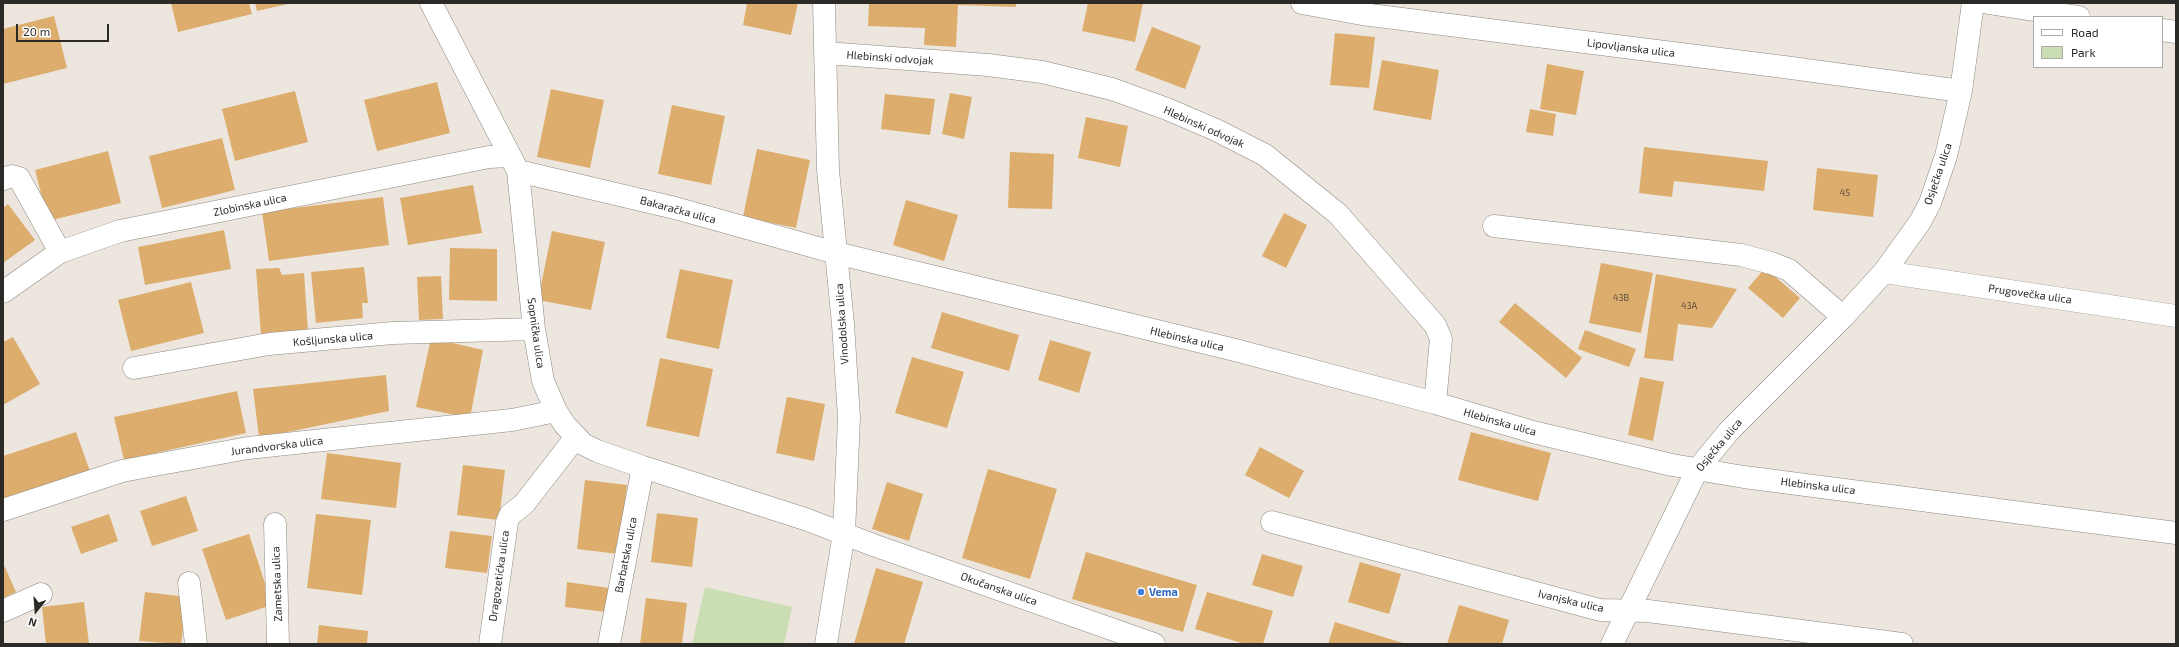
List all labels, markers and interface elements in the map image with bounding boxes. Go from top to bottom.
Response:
scale bar [18,16,111,42]
legend [2033,16,2163,68]
text: 20 m [23,24,50,38]
text: Road [2071,25,2099,39]
street label: Lipovljanska ulica [1586,36,1676,60]
text: Park [2071,45,2096,59]
street label: Hlebinski odvojak [846,48,934,68]
street label: Hlebinski odvojak [1161,103,1247,151]
street label: Osječka ulica [1921,141,1955,207]
house number: 45 [1840,188,1850,198]
street label: Zlobinska ulica [212,191,288,219]
street label: Bakaračka ulica [639,194,717,226]
street label: Prugovečka ulica [1987,282,2073,306]
street label: Vinodolska ulica [833,283,851,365]
house number: 43B [1613,293,1629,303]
street label: Sopnička ulica [525,297,547,369]
house number: 43A [1681,301,1697,311]
street label: Hlebinska ulica [1149,324,1225,354]
street label: Košljunska ulica [292,329,374,349]
street label: Hlebinska ulica [1462,405,1538,439]
street label: Osječka ulica [1693,416,1745,474]
street label: Jurandvorska ulica [230,434,324,458]
street label: Hlebinska ulica [1780,475,1856,497]
street label: Barbatska ulica [612,516,640,594]
street label: Dragozetićka ulica [486,530,512,622]
street label: Zametska ulica [269,546,285,622]
street label: Okučanska ulica [959,570,1039,608]
place label: Vema [1149,585,1178,599]
marker: Vema [1136,587,1146,597]
street label: Ivanjska ulica [1537,587,1605,615]
north arrow [16,591,56,631]
text: N [27,616,38,630]

